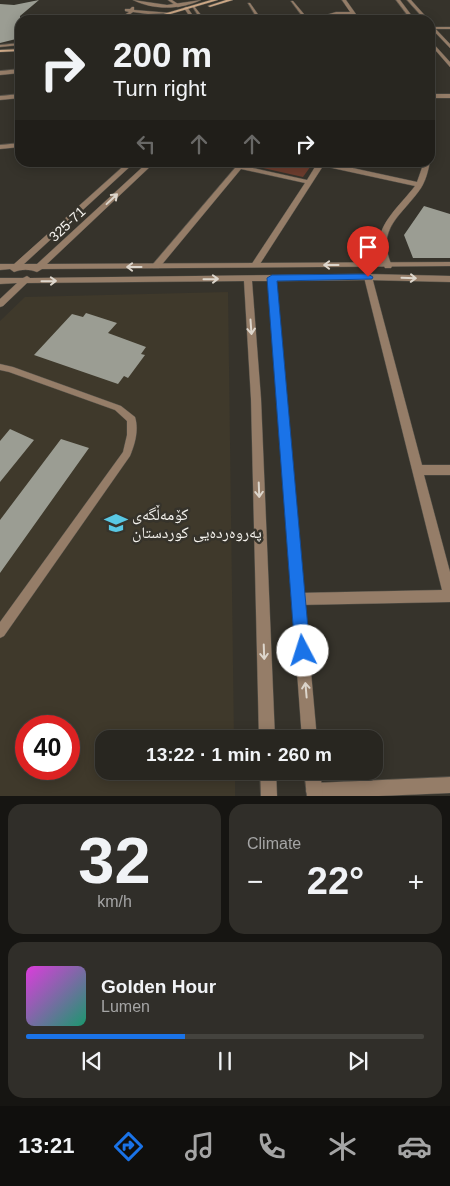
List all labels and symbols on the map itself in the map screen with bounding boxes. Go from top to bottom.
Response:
one-way arrow [106,193,119,205]
street label: 325-71 [46,203,89,245]
pin [347,226,389,277]
one-way arrow [324,261,340,270]
one-way arrow [126,262,142,271]
one-way arrow [202,274,219,284]
one-way arrow [400,274,416,283]
one-way arrow [40,276,56,286]
one-way arrow [247,319,256,335]
one-way arrow [254,481,264,497]
place label: كۆمەڵگەی پەروەردەیی كوردستان [132,504,262,543]
school or university icon: كۆمەڵگەی پەروەردەیی كوردستان [103,510,129,536]
position arrow [276,624,328,676]
one-way arrow [260,644,269,660]
one-way arrow [301,682,310,698]
speed limit sign: 40 [15,715,80,780]

